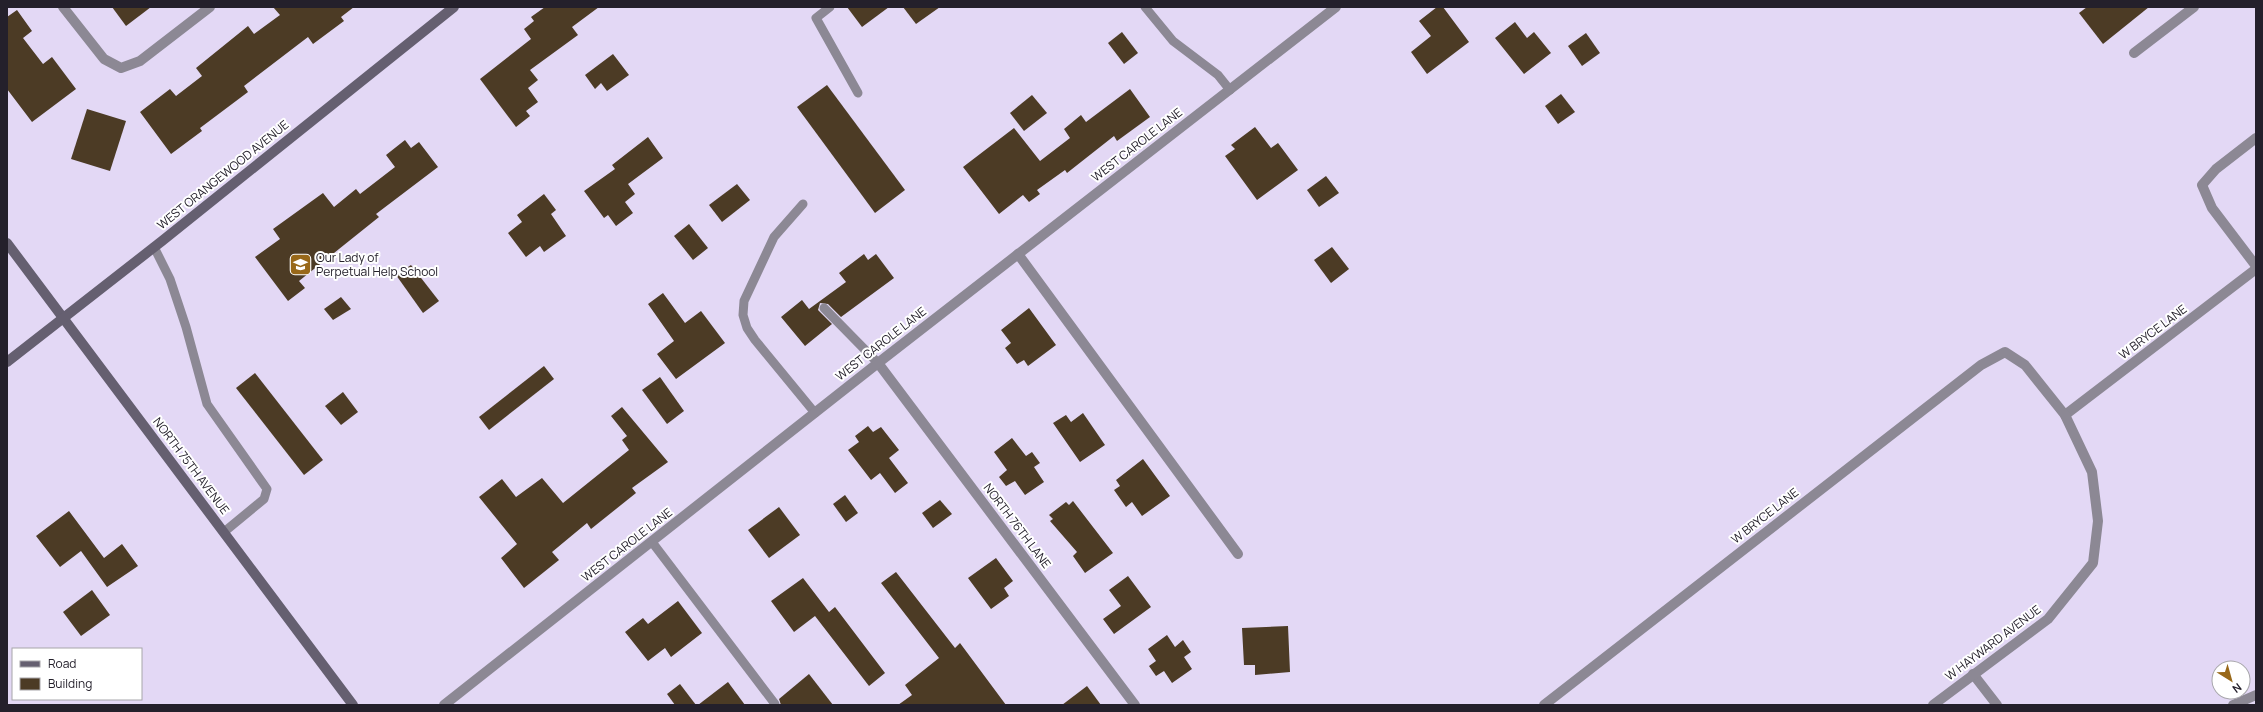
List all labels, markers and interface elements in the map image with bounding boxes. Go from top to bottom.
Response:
street label: WEST CAROLE LANE [1088,104,1186,185]
street label: WEST ORANGEWOOD AVENUE [153,116,292,233]
place label: Our Lady of Perpetual Help School [316,249,438,280]
school or university icon: Our Lady of Perpetual Help School [288,252,314,278]
street label: W BRYCE LANE [2115,300,2190,363]
street label: WEST CAROLE LANE [832,303,930,384]
street label: NORTH 75TH AVENUE [149,414,234,518]
street label: NORTH 76TH LANE [980,480,1055,572]
street label: W BRYCE LANE [1727,484,1802,547]
street label: WEST CAROLE LANE [578,504,676,585]
street label: W HAYWARD AVENUE [1941,601,2044,684]
legend [12,648,142,700]
text: Road [48,655,76,672]
north arrow [2211,660,2251,700]
text: Building [48,675,92,692]
text: N [2230,680,2245,697]

